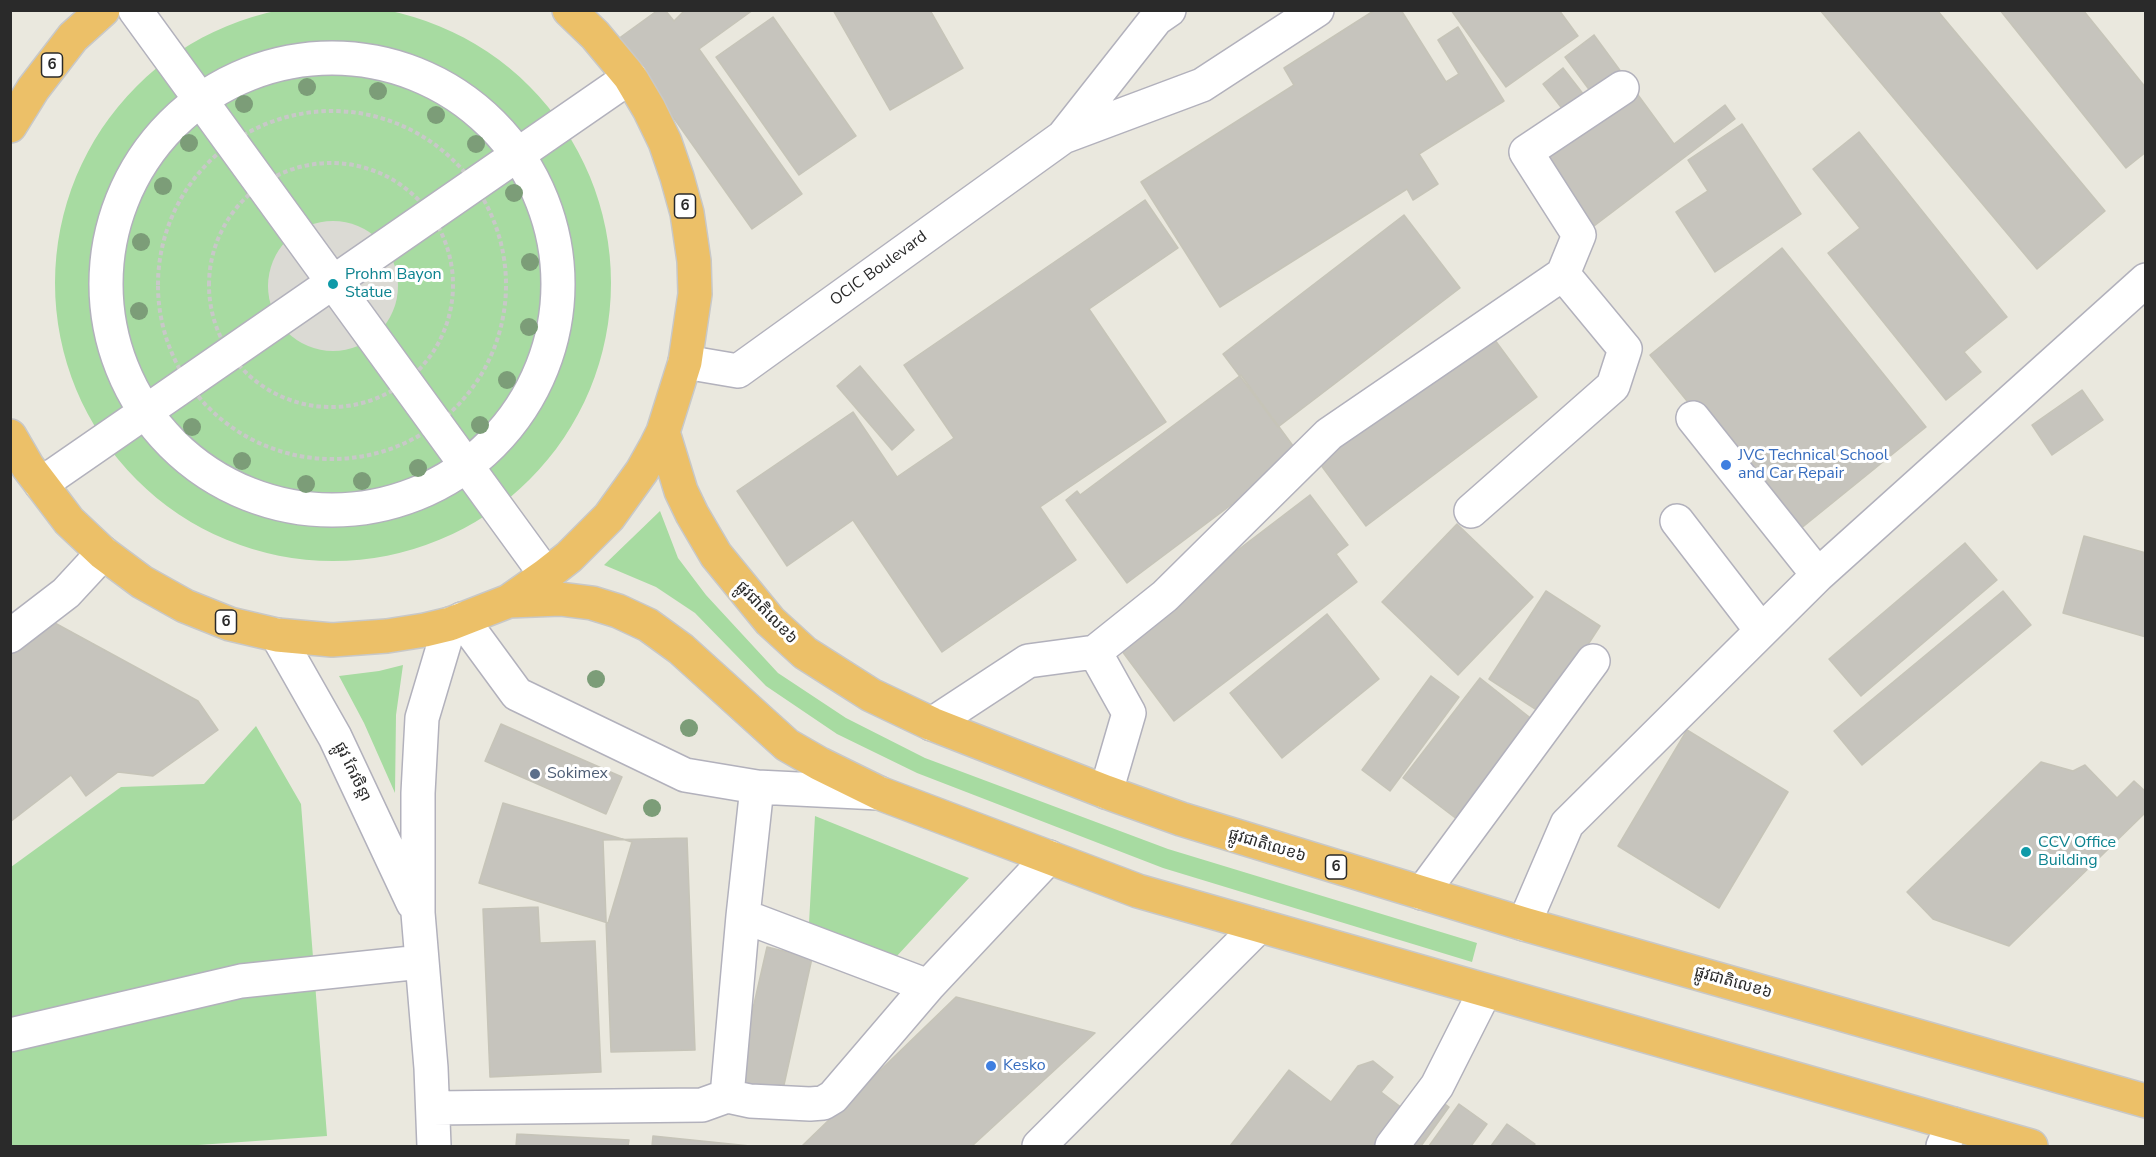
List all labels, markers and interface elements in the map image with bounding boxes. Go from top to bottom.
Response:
road number: 6 [42,53,62,77]
road number: 6 [674,194,696,218]
street label: OCIC Boulevard [827,227,931,311]
place label: Prohm Bayon Statue [345,265,442,303]
marker: Prohm Bayon Statue [326,277,340,291]
place label: JVC Technical School and Car Repair [1738,446,1889,484]
marker: JVC Technical School and Car Repair [1719,458,1733,472]
street label: ផ្លូវជាតិលេខ៦ [731,578,801,648]
road number: 6 [216,610,236,634]
street label: ផ្លូវ កែវចិន្តា [329,739,375,805]
place label: Sokimex [547,764,608,784]
marker: Sokimex [528,767,542,781]
street label: ផ្លូវជាតិលេខ៦ [1226,825,1308,867]
place label: CCV Office Building [2038,833,2116,871]
marker: CCV Office Building [2019,845,2033,859]
road number: 6 [1326,855,1346,879]
street label: ផ្លូវជាតិលេខ៦ [1692,963,1774,1003]
place label: Kesko [1003,1056,1046,1076]
marker: Kesko [984,1059,998,1073]

